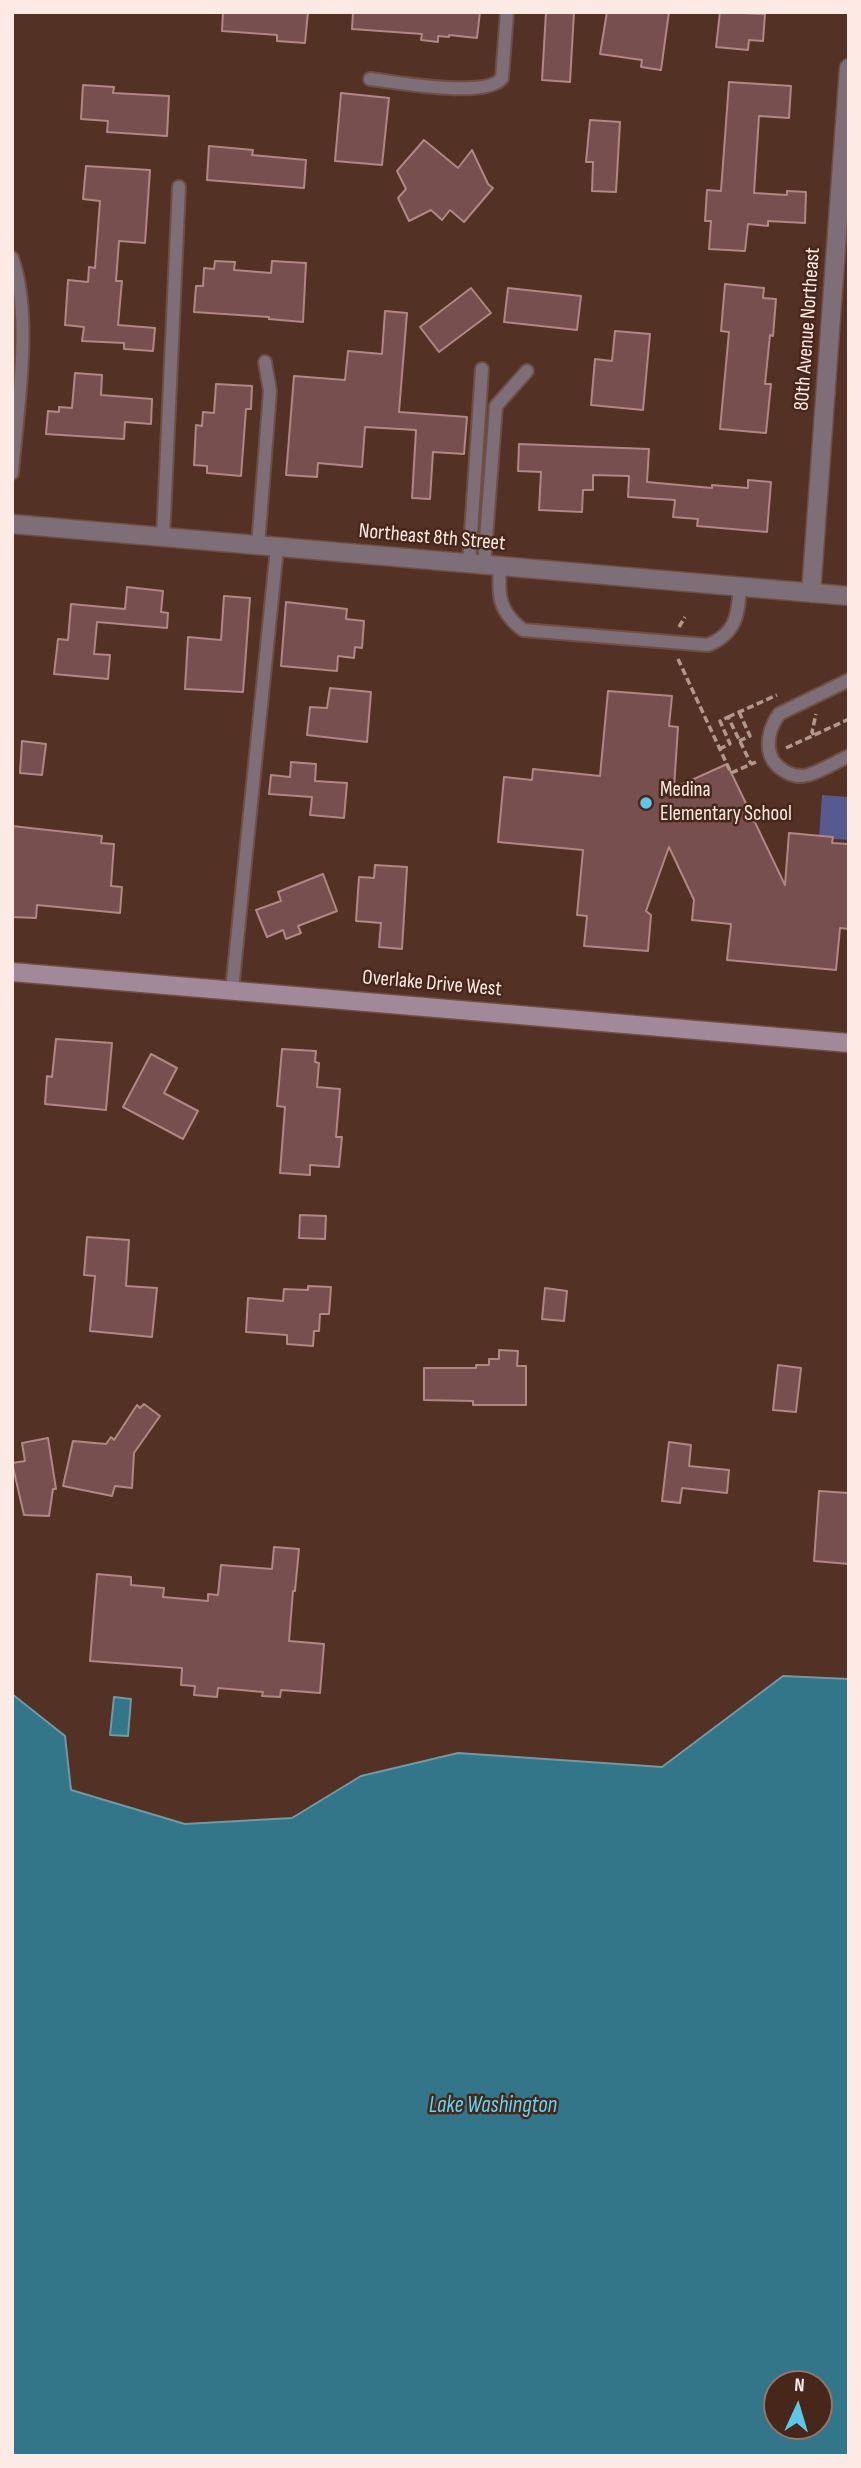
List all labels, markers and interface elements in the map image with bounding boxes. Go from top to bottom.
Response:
street label: 80th Avenue Northeast [790,247,826,411]
street label: Northeast 8th Street [358,519,506,557]
place label: Medina Elementary School [660,778,792,828]
marker: Medina Elementary School [638,795,654,811]
street label: Overlake Drive West [361,965,503,1003]
water label: Lake Washington [429,2092,557,2120]
north arrow [763,2370,833,2440]
text: N [793,2374,805,2397]

